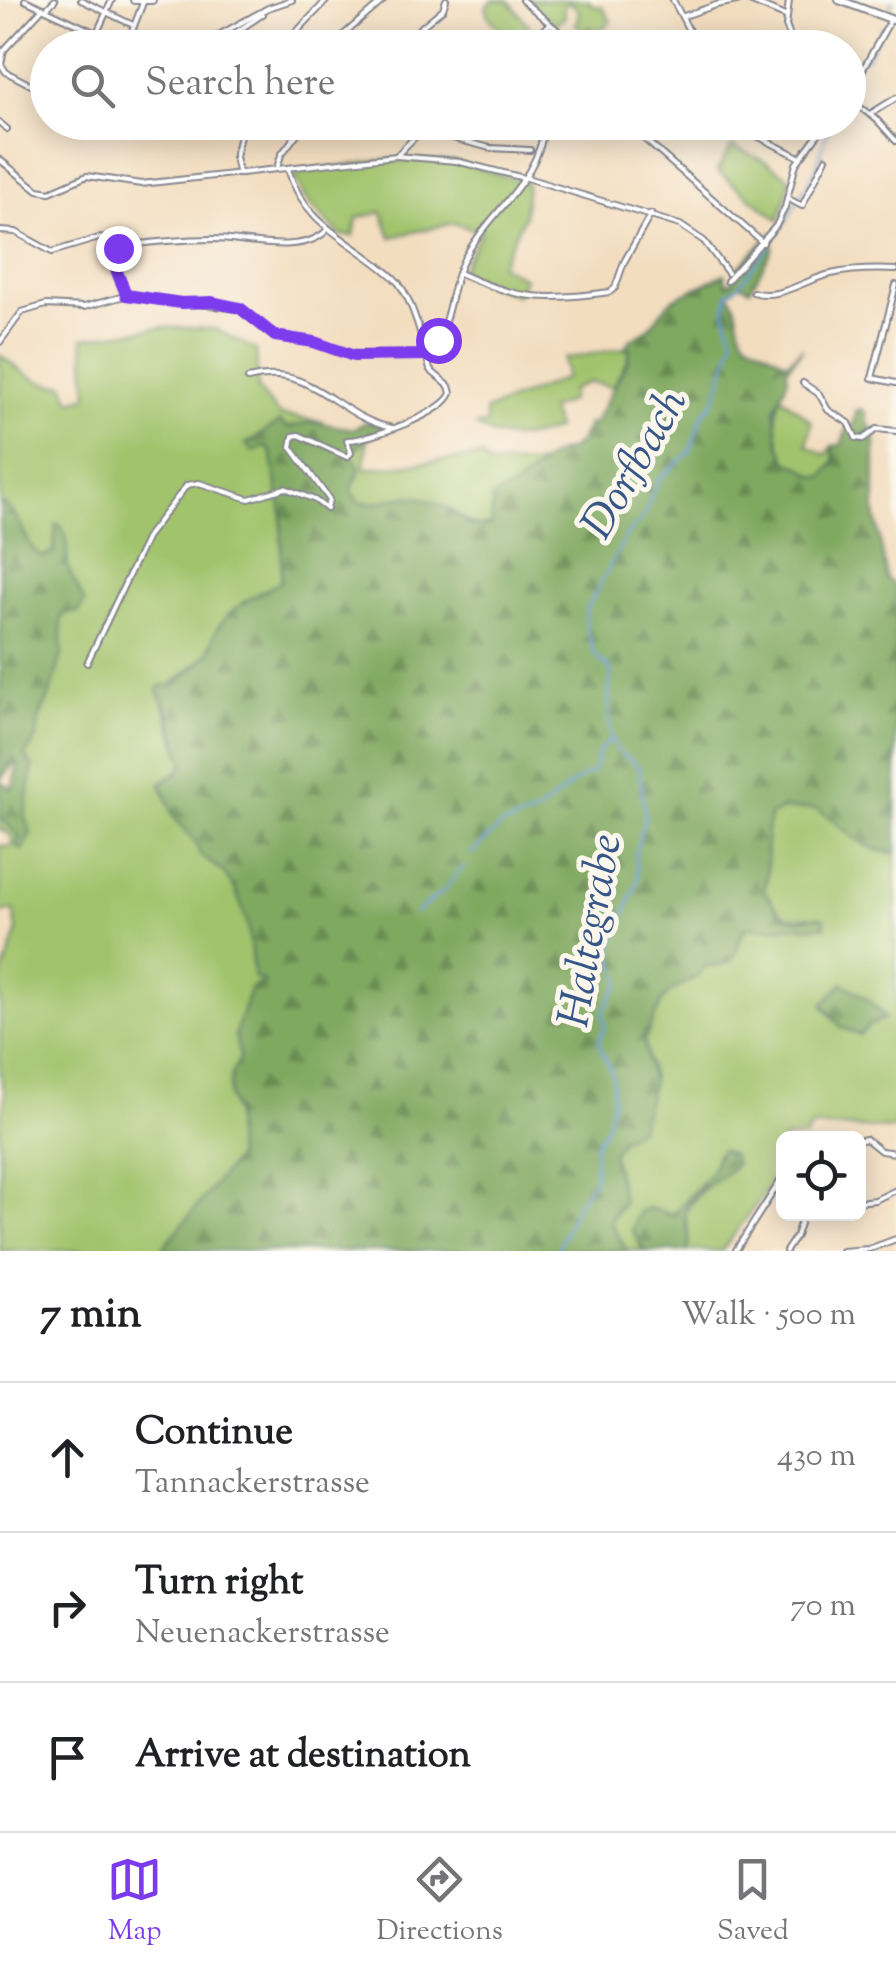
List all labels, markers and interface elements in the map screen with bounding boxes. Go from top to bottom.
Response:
search box [30,30,866,140]
icon: search [65,58,120,113]
text: Search here [145,58,336,112]
route end [96,226,142,272]
route start [416,318,462,364]
water label: Dorfbach [568,377,706,552]
water label: Haltegrabe [544,829,642,1033]
map controls [776,1131,866,1221]
button: locate [776,1131,866,1221]
text: 7 min [40,1286,141,1346]
text: Walk · 500 m [681,1293,856,1339]
text: Continue [135,1407,293,1461]
icon: ahead [40,1430,95,1485]
text: 430 m [777,1434,856,1480]
text: Tannackerstrasse [135,1461,370,1507]
text: Turn right [135,1557,303,1611]
icon: right [40,1580,95,1635]
text: 70 m [790,1584,856,1630]
text: Neuenackerstrasse [135,1611,390,1657]
icon: arrive [40,1730,95,1785]
text: Arrive at destination [135,1730,471,1784]
tab: Map [107,1852,162,1952]
tab: Directions [376,1852,503,1952]
tab: Saved [717,1852,789,1952]

